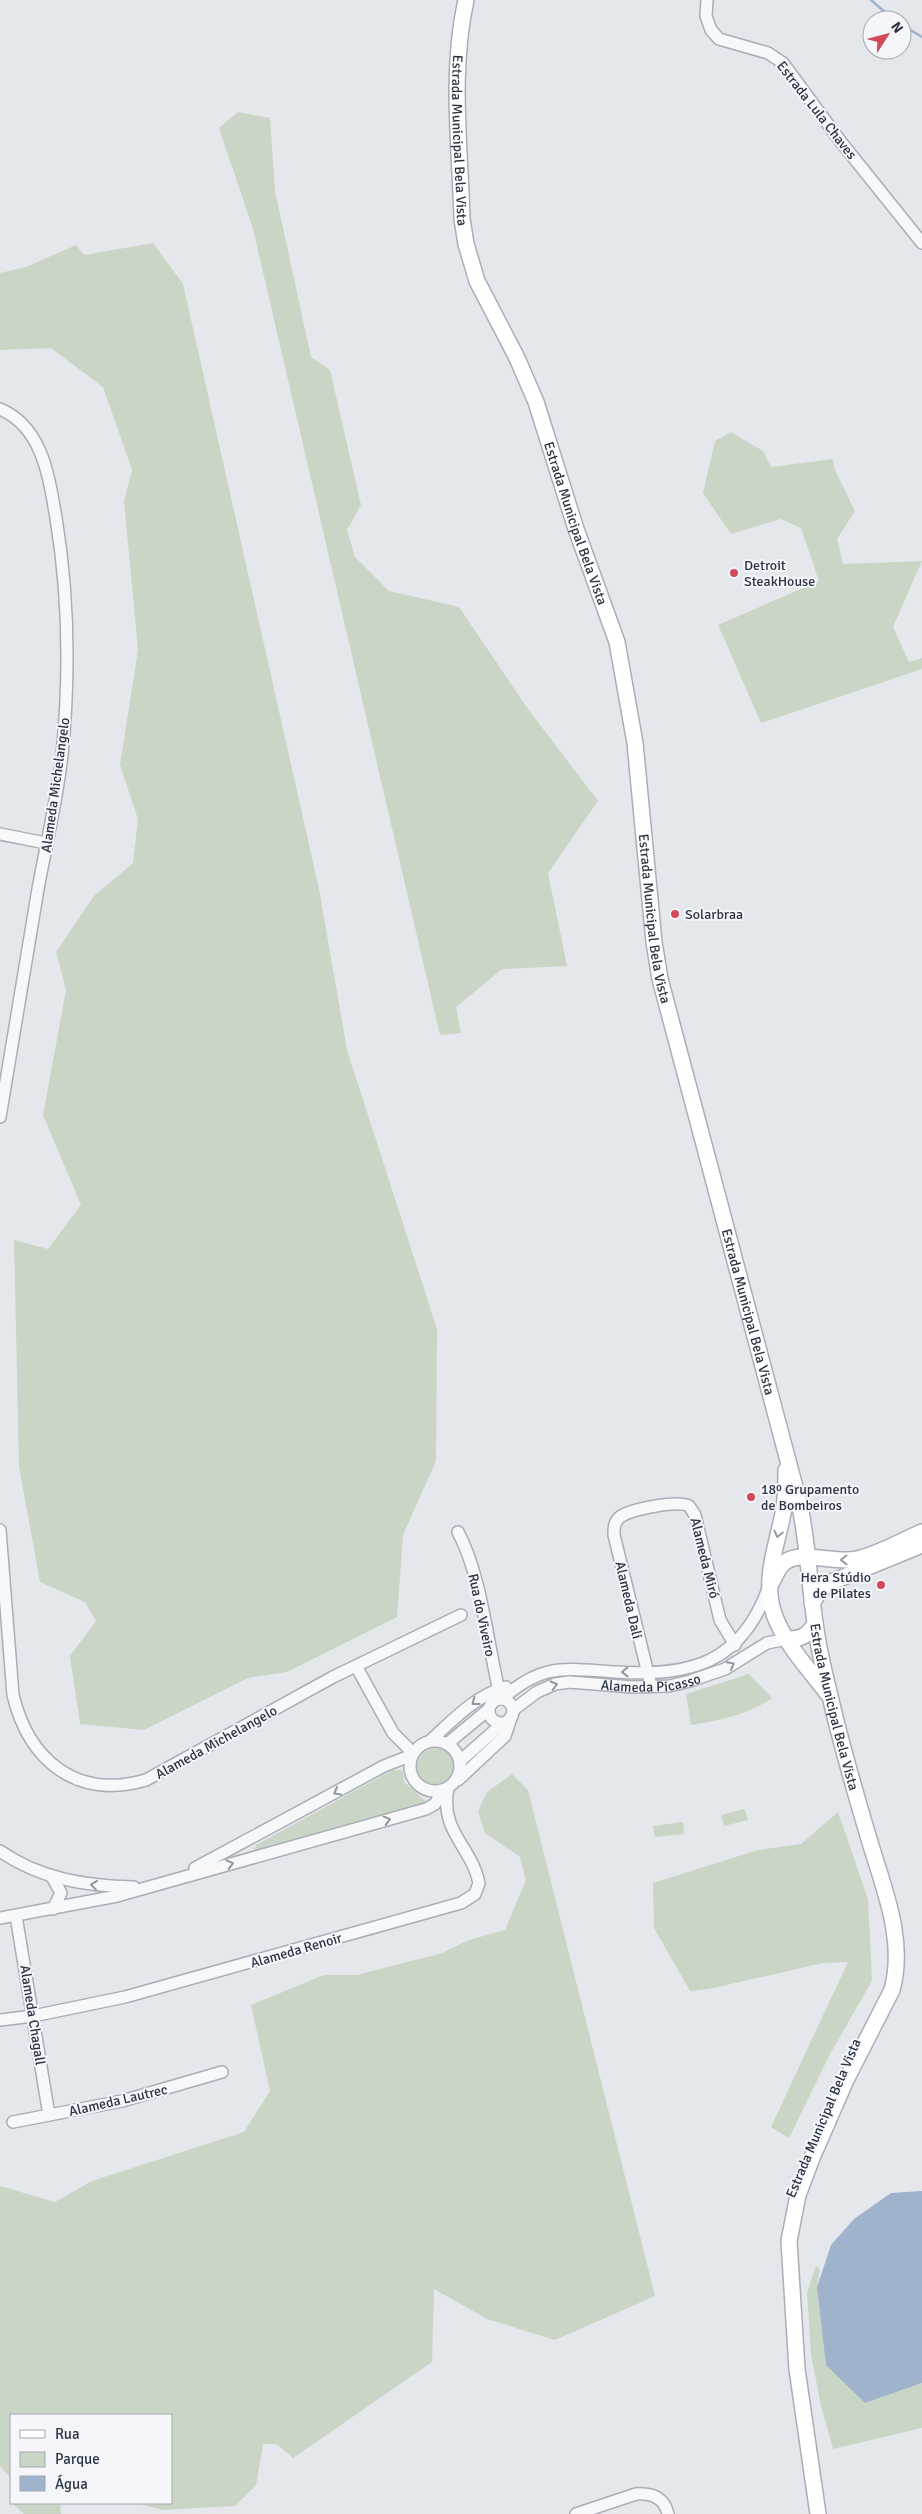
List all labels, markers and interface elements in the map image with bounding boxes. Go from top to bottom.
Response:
north arrow [862,10,912,60]
text: N [887,19,907,37]
street label: Estrada Municipal Bela Vista [448,54,471,227]
street label: Estrada Lula Chaves [773,58,860,163]
street label: Estrada Municipal Bela Vista [540,440,611,607]
place label: Detroit SteakHouse [744,557,815,590]
marker: Detroit SteakHouse [728,567,740,579]
street label: Alameda Michelangelo [38,716,73,854]
street label: Estrada Municipal Bela Vista [635,833,674,1005]
place label: Solarbraa [685,906,743,923]
marker: Solarbraa [669,908,681,920]
street label: Estrada Municipal Bela Vista [718,1227,778,1397]
place label: 18º Grupamento de Bombeiros [761,1481,859,1514]
marker: 18º Grupamento de Bombeiros [745,1491,757,1503]
street label: Alameda Miró [686,1516,723,1600]
one-way arrow [773,1530,784,1539]
one-way arrow [839,1555,847,1565]
street label: Alameda Dali [611,1560,646,1641]
place label: Hera Stúdio de Pilates [801,1569,871,1602]
street label: Rua do Viveiro [464,1572,499,1658]
marker: Hera Stúdio de Pilates [875,1579,887,1591]
street label: Estrada Municipal Bela Vista [806,1622,862,1792]
one-way arrow [726,1661,735,1671]
one-way arrow [620,1667,628,1677]
street label: Alameda Picasso [600,1670,703,1696]
one-way arrow [550,1680,559,1691]
one-way arrow [472,1697,481,1705]
street label: Alameda Michelangelo [153,1702,280,1783]
one-way arrow [333,1786,342,1796]
one-way arrow [382,1815,391,1826]
one-way arrow [226,1859,235,1870]
one-way arrow [90,1880,98,1891]
street label: Alameda Renoir [248,1929,345,1972]
street label: Alameda Chagall [16,1964,49,2066]
street label: Estrada Municipal Bela Vista [782,2036,865,2200]
street label: Alameda Lautrec [67,2081,169,2120]
legend [10,2414,172,2504]
text: Rua [55,2425,80,2443]
text: Parque [55,2450,100,2468]
text: Água [55,2474,88,2493]

